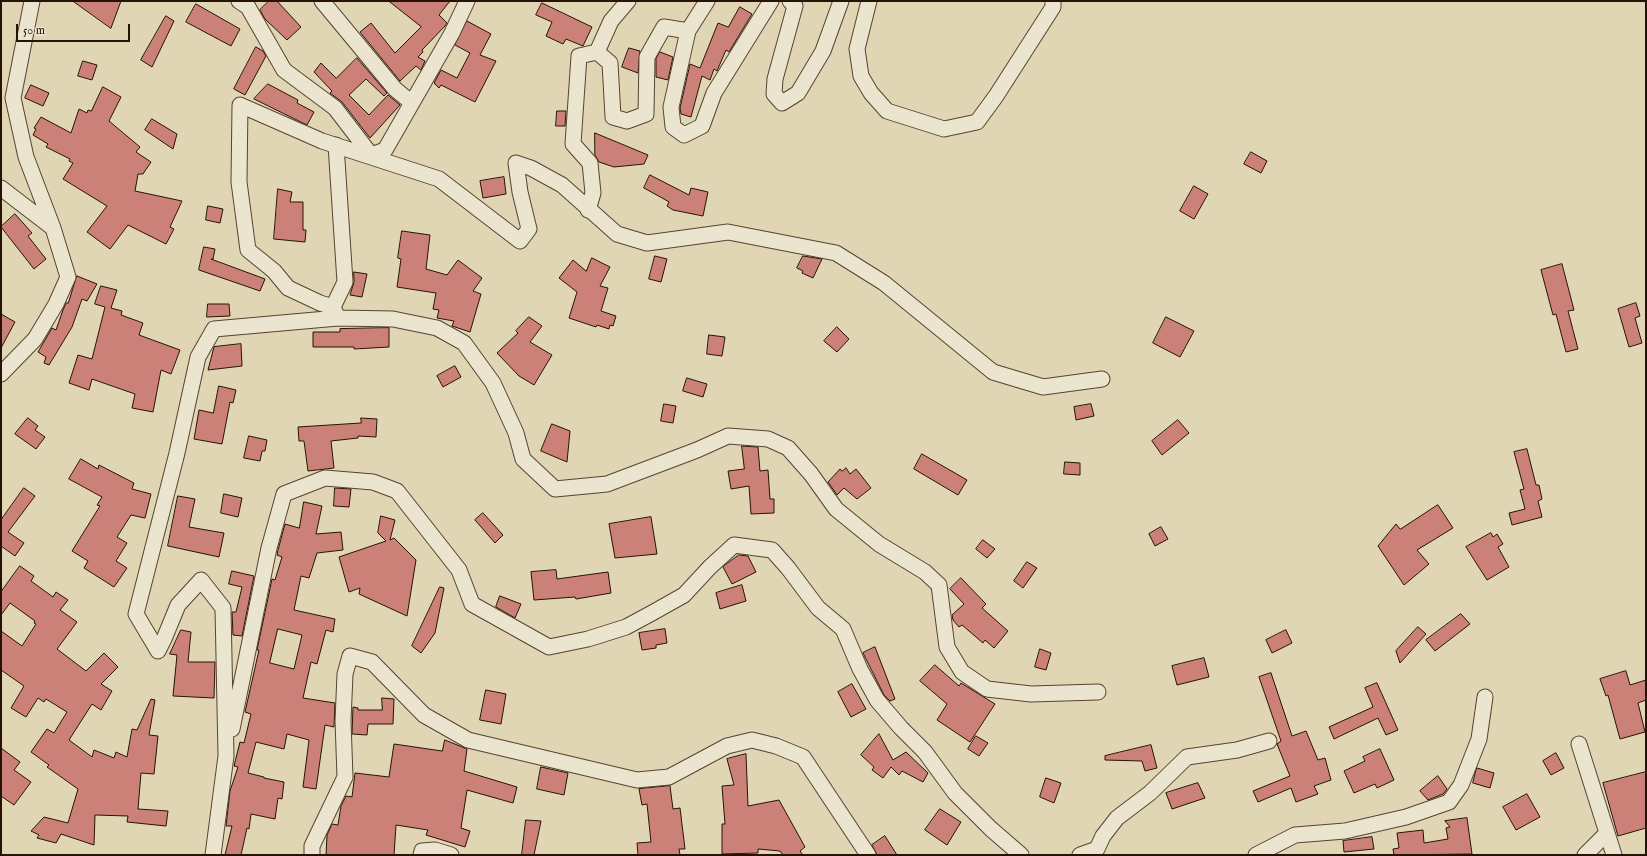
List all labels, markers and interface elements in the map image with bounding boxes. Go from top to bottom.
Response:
scale bar [18,16,132,42]
text: 50 m [23,23,45,38]

